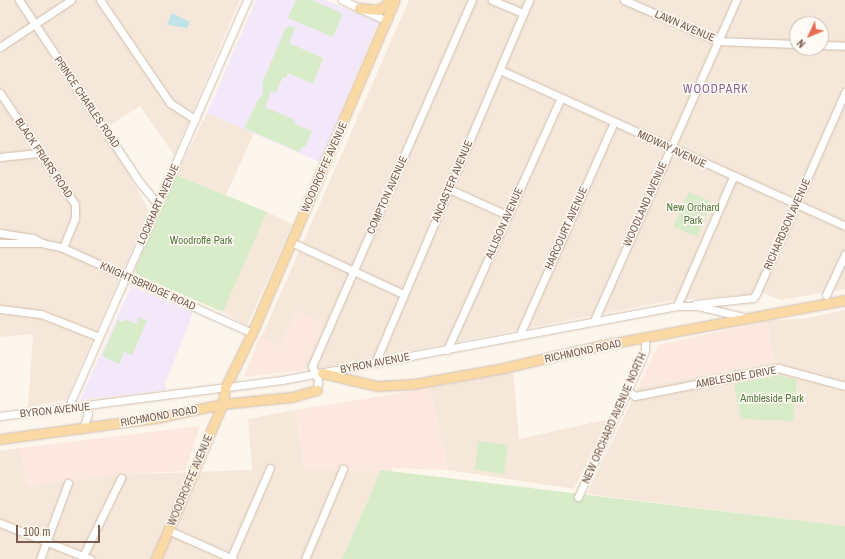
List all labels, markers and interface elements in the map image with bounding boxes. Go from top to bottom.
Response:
street label: LAWN AVENUE [653,7,717,45]
north arrow [789,16,829,56]
text: N [794,36,808,51]
street label: PRINCE CHARLES ROAD [51,54,123,150]
district label: WOODPARK [683,83,749,97]
street label: BLACK FRIARS ROAD [12,115,76,201]
street label: WOODROFFE AVENUE [298,119,350,215]
street label: MIDWAY AVENUE [635,127,709,171]
street label: ANCASTER AVENUE [429,138,475,224]
street label: COMPTON AVENUE [364,154,410,236]
street label: WOODLAND AVENUE [620,159,670,249]
street label: LOCKHART AVENUE [134,161,182,247]
street label: RICHARDSON AVENUE [761,176,813,272]
street label: HARCOURT AVENUE [542,184,590,272]
street label: ALLISON AVENUE [482,185,526,261]
park label: New Orchard Park [666,201,720,227]
park label: Woodroffe Park [170,233,232,247]
street label: KNIGHTSBRIDGE ROAD [98,259,198,313]
street label: RICHMOND ROAD [543,336,623,366]
street label: BYRON AVENUE [339,350,411,376]
street label: NEW ORCHARD AVENUE NORTH [579,350,649,486]
street label: AMBLESIDE DRIVE [695,363,777,391]
park label: Ambleside Park [740,391,804,405]
street label: BYRON AVENUE [19,400,91,420]
street label: RICHMOND ROAD [119,403,199,429]
street label: WOODROFFE AVENUE [165,432,215,528]
scale bar [18,517,102,543]
text: 100 m [23,524,50,540]

